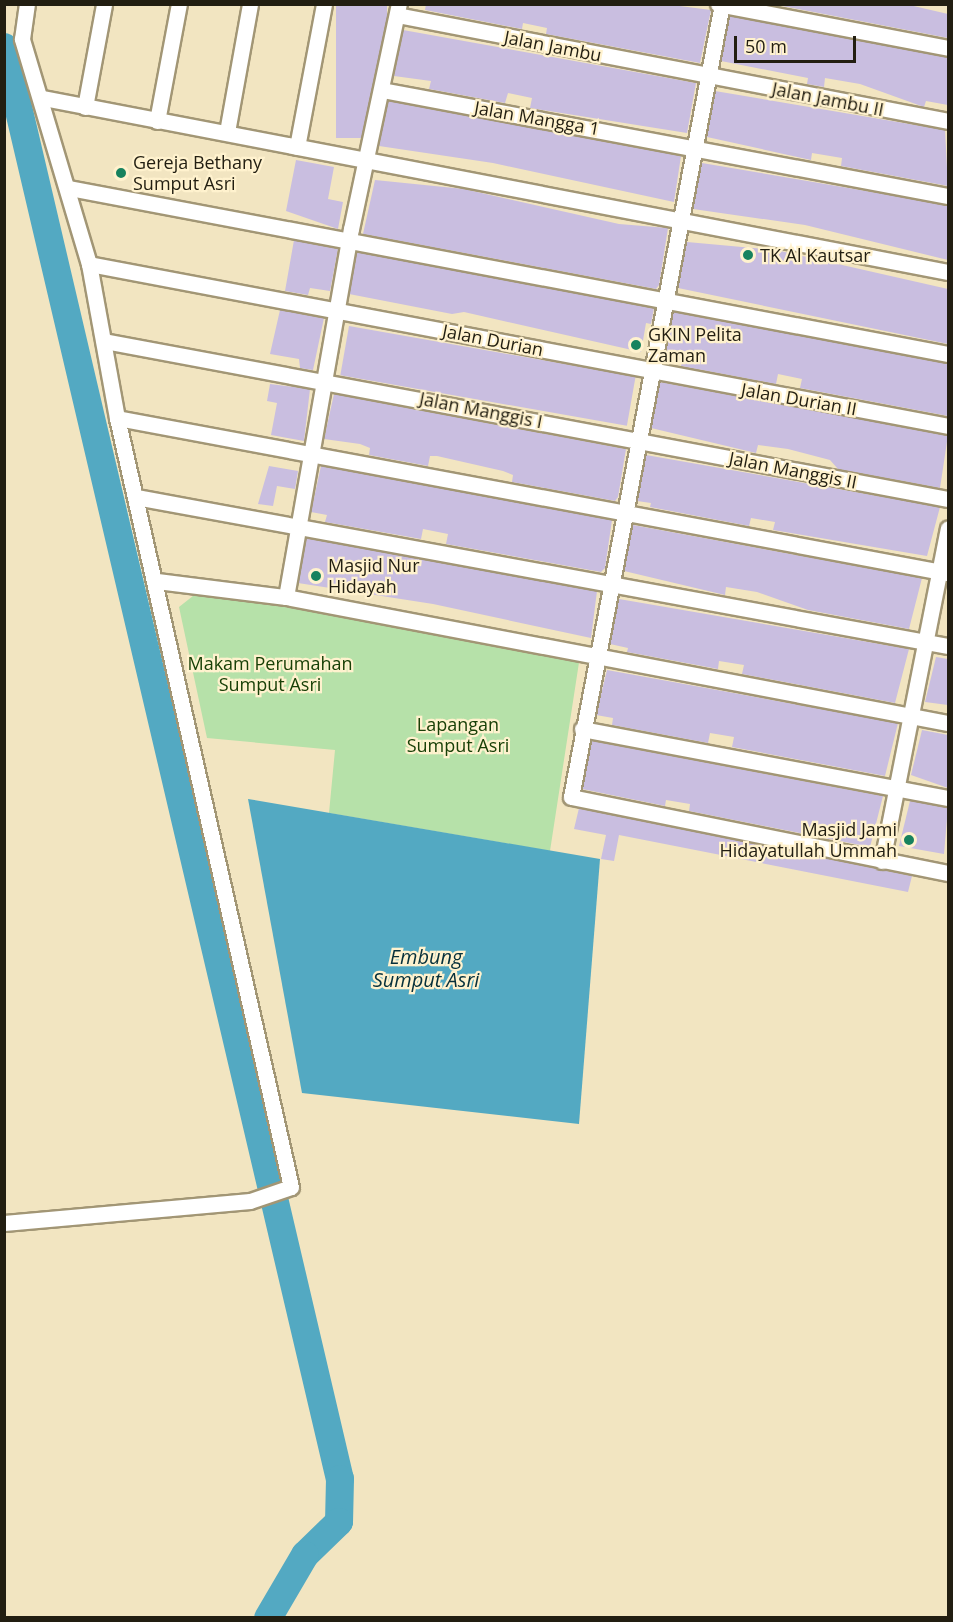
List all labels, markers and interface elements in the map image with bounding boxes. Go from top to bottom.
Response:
scale bar [737,24,858,62]
street label: Jalan Jambu [503,26,603,66]
text: 50 m [745,34,787,58]
street label: Jalan Jambu II [770,78,886,120]
street label: Jalan Mangga 1 [473,96,601,140]
place label: Gereja Bethany Sumput Asri [133,152,262,195]
marker: Gereja Bethany Sumput Asri [114,166,128,180]
place label: TK Al Kautsar [760,244,871,266]
marker: TK Al Kautsar [741,248,755,262]
street label: Jalan Durian [441,320,545,360]
place label: GKIN Pelita Zaman [648,324,742,366]
marker: GKIN Pelita Zaman [629,338,643,352]
street label: Jalan Durian II [740,378,858,420]
street label: Jalan Manggis I [418,388,544,432]
street label: Jalan Manggis II [727,447,859,493]
place label: Masjid Nur Hidayah [328,555,419,598]
marker: Masjid Nur Hidayah [309,569,323,583]
park label: Makam Perumahan Sumput Asri [187,653,353,696]
park label: Lapangan Sumput Asri [407,714,509,756]
place label: Masjid Jami Hidayatullah Ummah [719,819,897,862]
marker: Masjid Jami Hidayatullah Ummah [902,833,916,847]
water label: Embung Sumput Asri [373,945,479,992]

